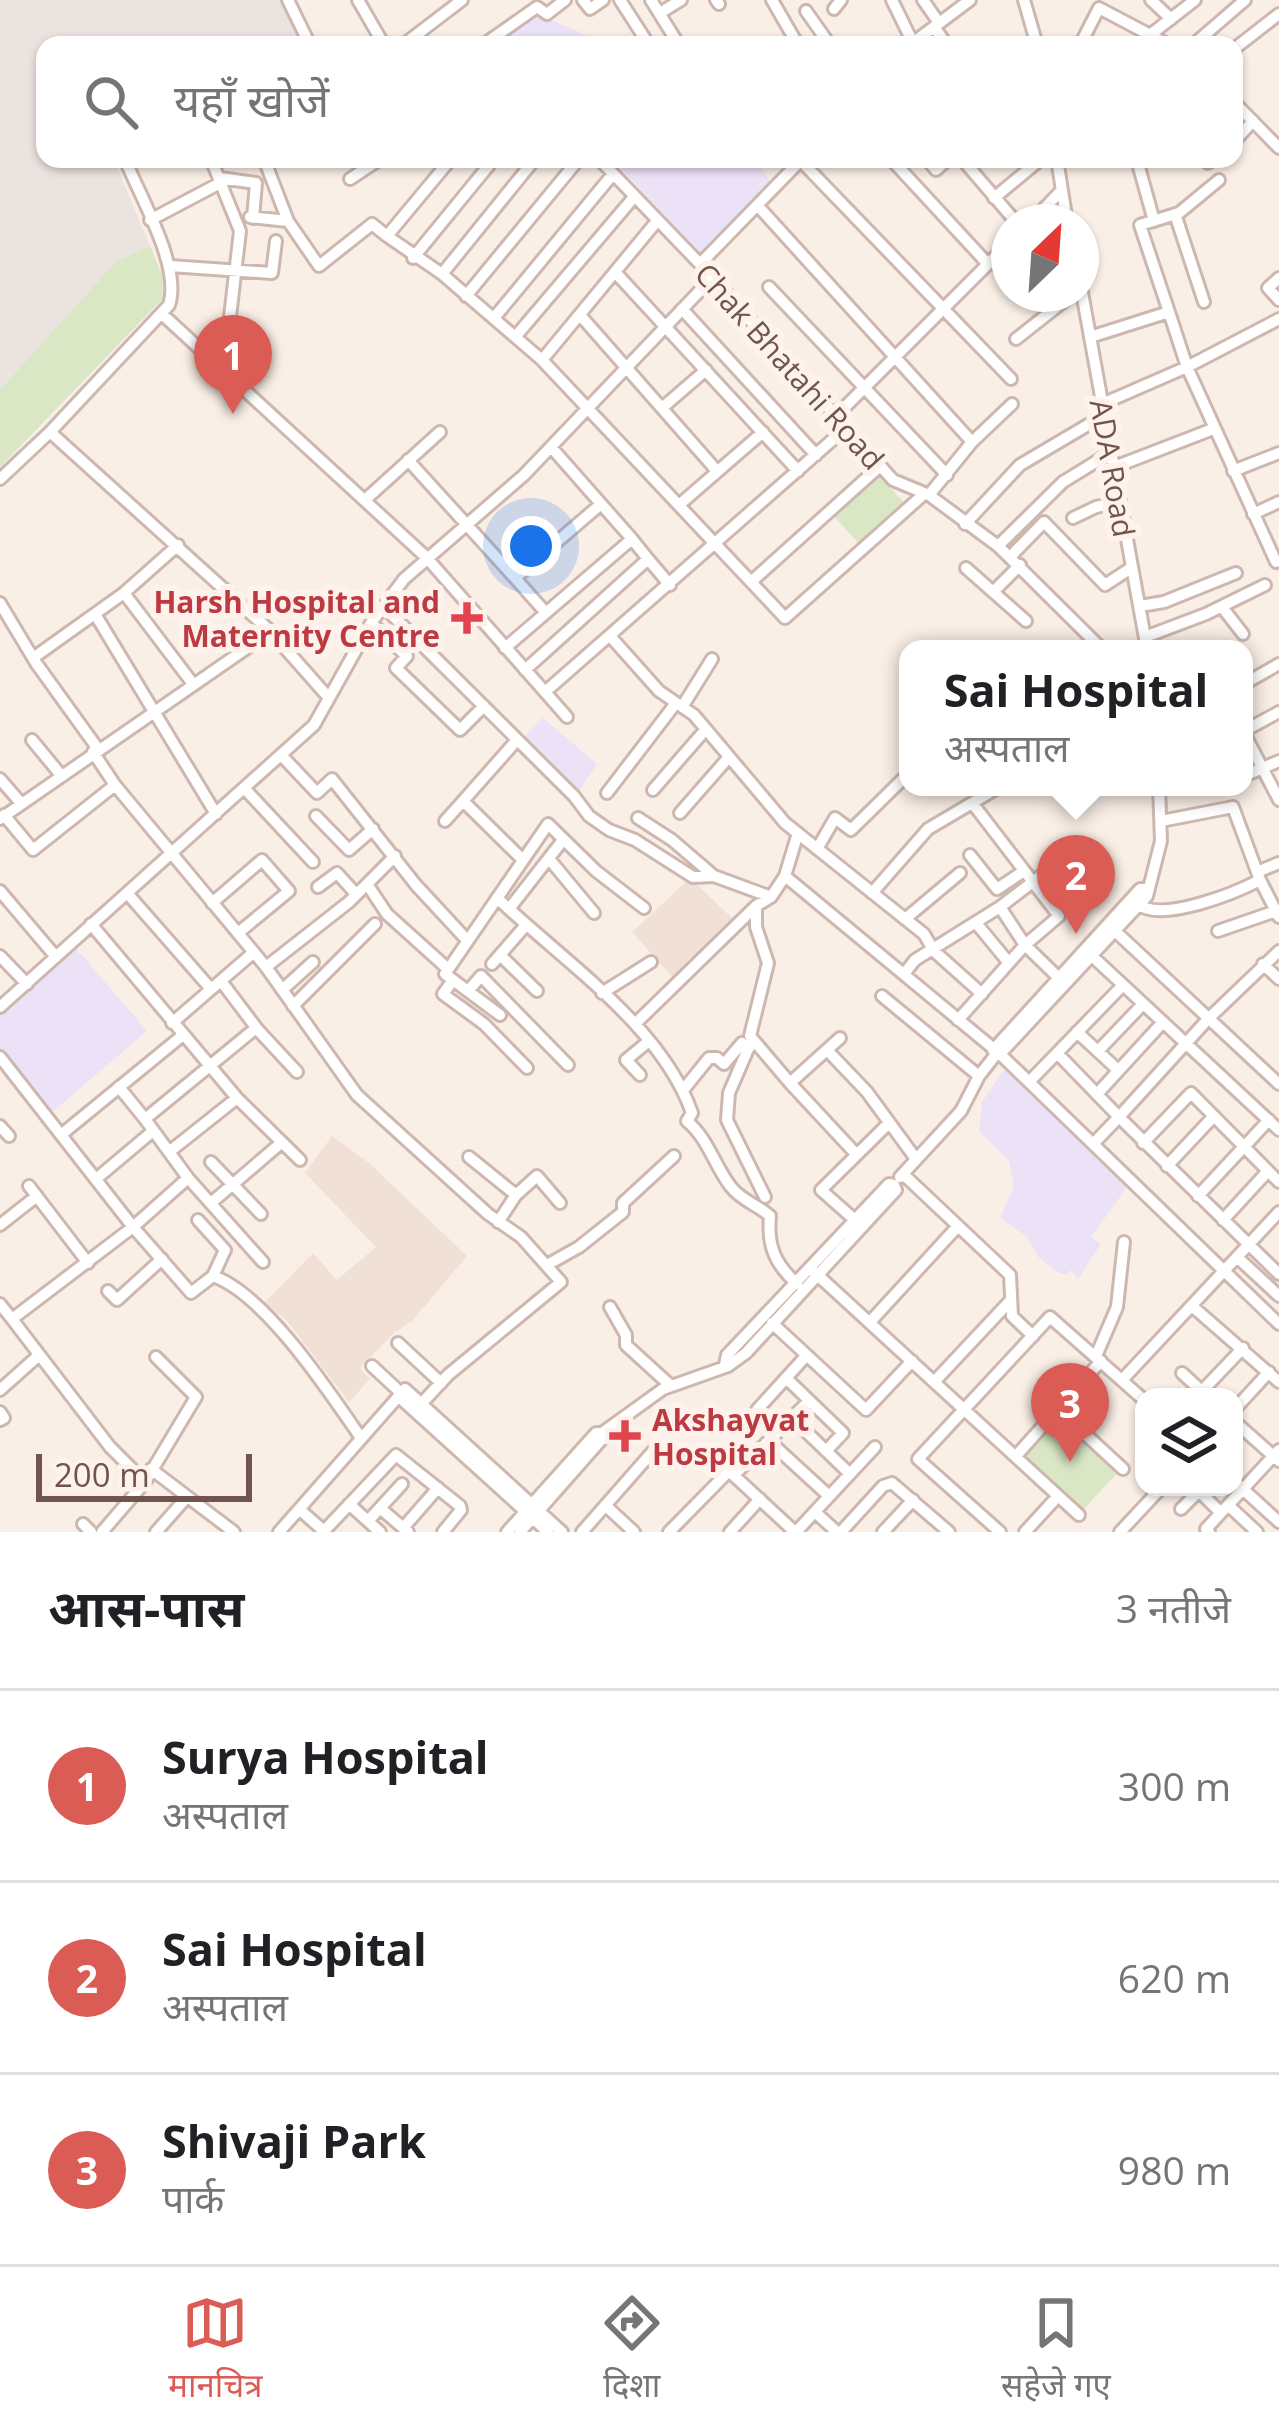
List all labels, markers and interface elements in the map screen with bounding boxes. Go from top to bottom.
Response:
search box [36,36,1243,168]
icon: search [78,69,144,135]
text: यहाँ खोजें [174,69,329,130]
north arrow [991,204,1099,312]
street label: Chak Bhatahi Road [686,254,894,478]
pin: 1 [194,315,272,414]
street label: ADA Road [1081,396,1145,540]
your location [501,516,561,576]
place label: Harsh Hospital and Maternity Centre [153,581,440,656]
marker: Harsh Hospital and Maternity Centre [451,602,483,634]
popup [899,640,1253,796]
text: Sai Hospital [944,659,1208,720]
text: अस्पताल [944,720,1070,773]
pin: 2 [1037,835,1115,934]
pin: 3 [1031,1363,1109,1462]
map controls [1135,1388,1243,1496]
button: layers [1135,1388,1243,1496]
place label: Akshayvat Hospital [652,1399,809,1474]
marker: Akshayvat Hospital [609,1420,641,1452]
scale bar [36,1448,252,1501]
text: 200 m [54,1452,150,1497]
text: आस-पास [48,1572,245,1642]
text: 3 नतीजे [1116,1581,1231,1634]
text: Surya Hospital [162,1726,489,1787]
text: 1 [76,1759,98,1812]
text: 300 m [1118,1759,1231,1812]
text: अस्पताल [162,1787,288,1840]
text: Sai Hospital [162,1918,427,1979]
text: 2 [76,1951,98,2004]
text: 620 m [1118,1951,1231,2004]
text: अस्पताल [162,1979,288,2032]
text: Shivaji Park [162,2110,426,2171]
text: 3 [76,2143,98,2196]
text: 980 m [1118,2143,1231,2196]
text: पार्क [162,2171,224,2224]
tab: मानचित्र [168,2290,262,2410]
tab: दिशा [599,2290,665,2410]
tab: सहेजे गए [1001,2290,1111,2410]

